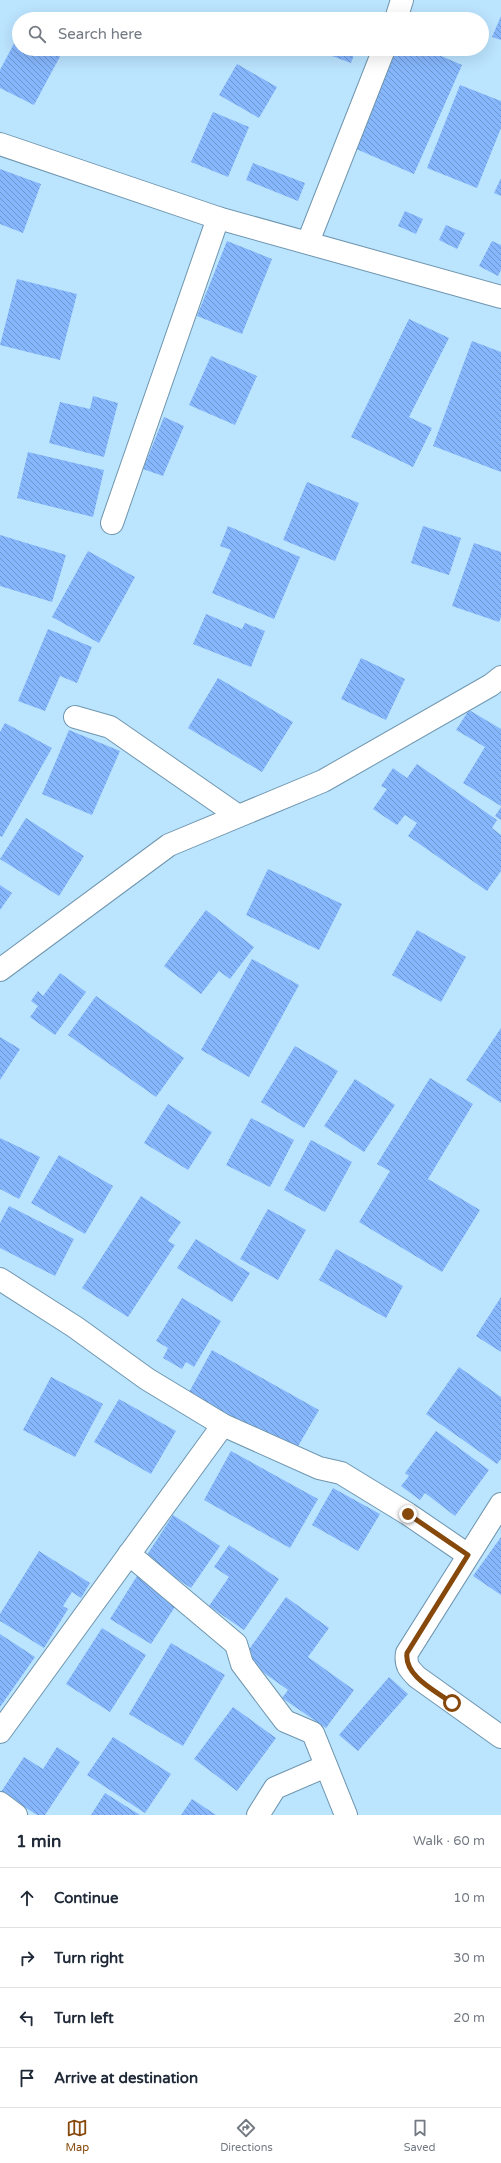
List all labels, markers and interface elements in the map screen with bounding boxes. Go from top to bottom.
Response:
search box [12,12,489,56]
icon: search [26,23,48,45]
text: Search here [58,25,142,43]
route end [399,1505,417,1523]
route start [443,1694,461,1712]
text: 1 min [16,1831,61,1852]
text: Walk · 60 m [413,1833,485,1849]
icon: ahead [16,1887,38,1909]
text: Continue [54,1889,118,1907]
text: 10 m [453,1890,485,1906]
icon: right [16,1947,38,1969]
text: Turn right [54,1949,124,1967]
text: 30 m [453,1950,485,1966]
icon: left [16,2007,38,2029]
text: Turn left [54,2009,114,2027]
text: 20 m [453,2010,485,2026]
icon: arrive [16,2067,38,2089]
text: Arrive at destination [54,2069,198,2087]
tab: Map [65,2117,89,2154]
tab: Directions [220,2117,273,2154]
tab: Saved [404,2117,436,2154]

